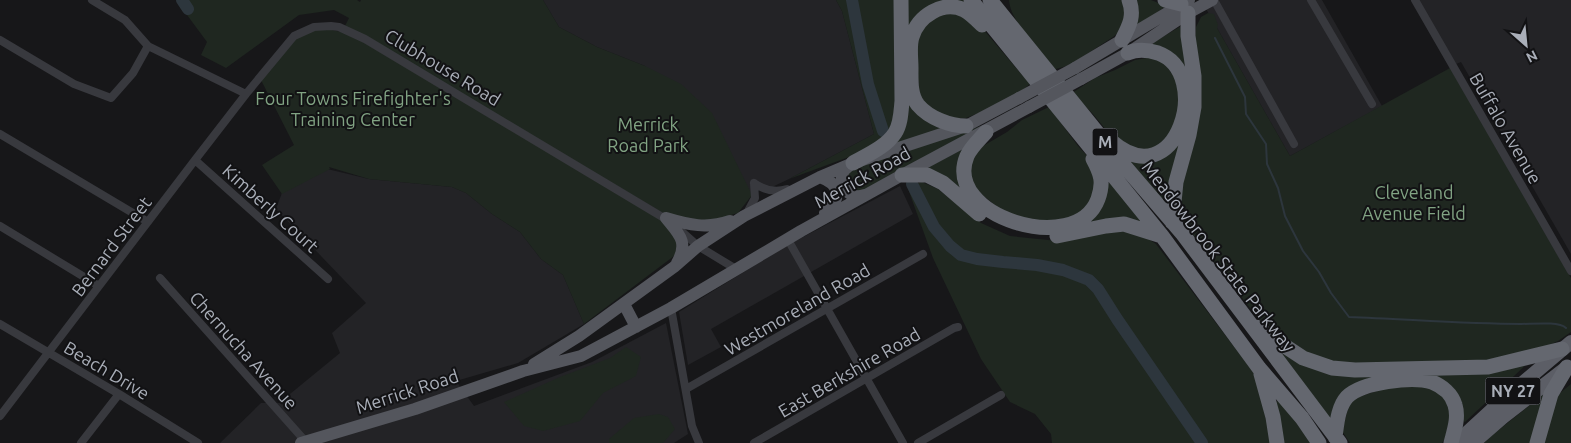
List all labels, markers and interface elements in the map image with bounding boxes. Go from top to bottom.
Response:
north arrow [1501,20,1551,70]
street label: Clubhouse Road [382,25,504,109]
text: N [1524,47,1540,66]
street label: Buffalo Avenue [1466,69,1546,187]
park label: Four Towns Firefighter's Training Center [255,88,451,129]
park label: Merrick Road Park [607,114,689,155]
road number: M [1092,128,1118,156]
street label: Merrick Road [811,142,913,212]
street label: Meadowbrook State Parkway [1138,157,1300,355]
street label: Kimberly Court [219,160,323,256]
park label: Cleveland Avenue Field [1362,182,1466,223]
street label: Bernard Street [67,192,155,300]
street label: Westmoreland Road [721,259,873,359]
street label: Chernucha Avenue [186,287,302,413]
street label: East Berkshire Road [775,323,923,421]
street label: Beach Drive [61,337,153,403]
street label: Merrick Road [353,365,461,417]
road number: NY 27 [1486,378,1540,404]

